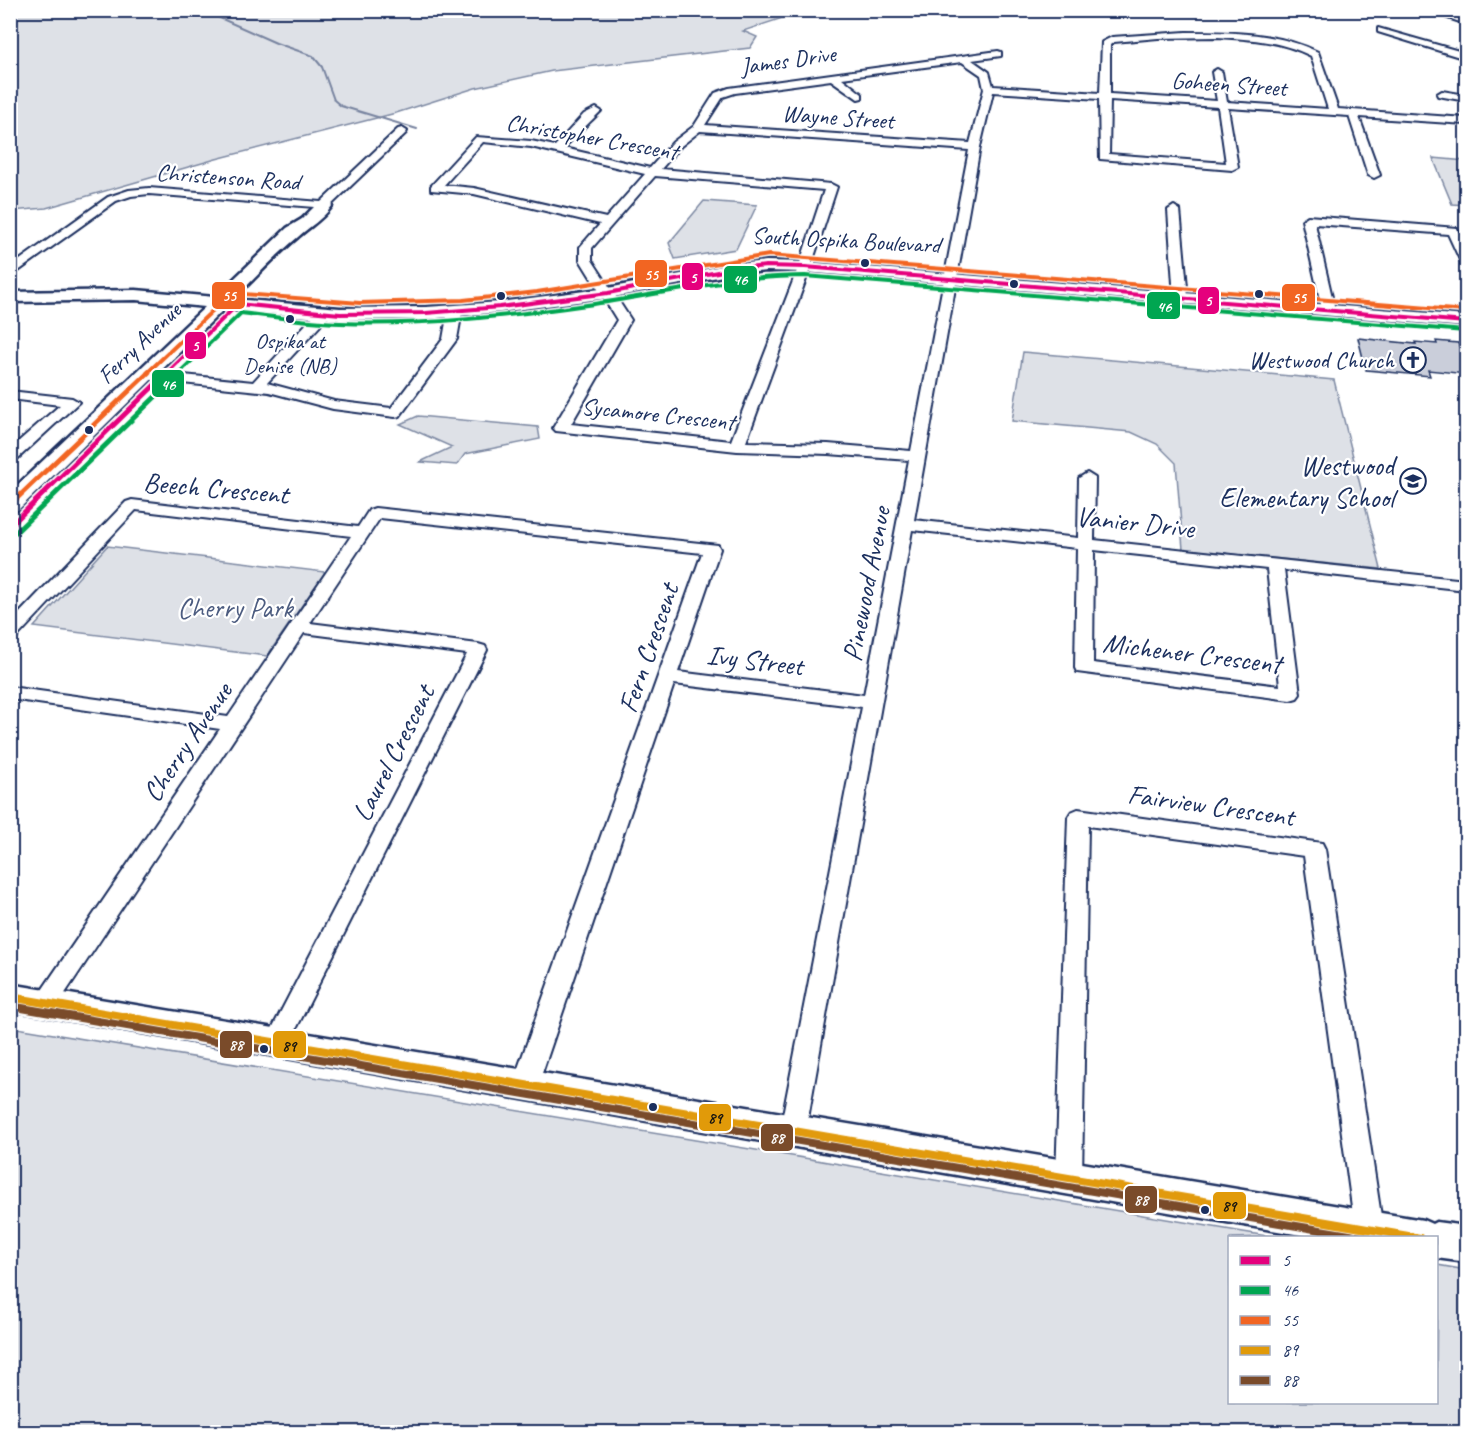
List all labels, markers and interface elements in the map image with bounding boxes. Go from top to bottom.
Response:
street label: James Drive [738,38,840,82]
street label: Goheen Street [1170,65,1290,103]
street label: Wayne Street [781,98,897,136]
street label: Christopher Crescent [504,107,683,167]
street label: Christenson Road [155,157,304,197]
street label: South Ospika Boulevard [751,220,945,260]
unlabelled marker [859,257,871,269]
line badge: 55 [634,259,668,288]
line badge: 5 [681,262,704,291]
text: 55 [644,265,660,285]
line badge: 46 [723,265,758,294]
text: 5 [690,268,699,288]
text: 46 [733,270,749,290]
unlabelled marker [1008,278,1020,290]
line badge: 55 [211,281,246,310]
line badge: 55 [1281,283,1316,312]
text: 55 [222,286,238,306]
line badge: 5 [1197,286,1220,315]
unlabelled marker [1253,288,1265,300]
text: 55 [1292,288,1308,308]
unlabelled marker [495,290,507,302]
line badge: 46 [1146,291,1181,320]
text: 5 [1205,291,1214,311]
street label: Ferry Avenue [91,294,189,390]
text: 46 [1157,297,1173,317]
marker: Ospika at Denise (NB) [284,313,296,325]
place label: Ospika at Denise (NB) [243,327,338,380]
line badge: 5 [184,331,207,360]
text: 5 [192,336,201,356]
place label: Westwood Church [1249,345,1395,375]
church icon: Westwood Church [1398,345,1428,375]
line badge: 46 [151,369,185,398]
text: 46 [161,375,177,395]
street label: Sycamore Crescent [580,391,739,437]
unlabelled marker [83,424,95,436]
place label: Westwood Elementary School [1219,448,1399,515]
street label: Beech Crescent [142,464,293,512]
school or university icon: Westwood Elementary School [1398,466,1428,496]
street label: Vanier Drive [1074,498,1198,546]
street label: Pinewood Avenue [834,502,898,664]
street label: Fern Crescent [610,576,687,717]
park label: Cherry Park [178,590,294,625]
street label: Michener Crescent [1101,625,1287,682]
street label: Ivy Street [705,637,808,684]
street label: Cherry Avenue [134,674,241,808]
street label: Laurel Crescent [344,677,443,827]
street label: Fairview Crescent [1126,776,1299,834]
line badge: 88 [219,1030,253,1059]
line badge: 89 [272,1030,307,1059]
text: 88 [229,1035,245,1055]
text: 89 [282,1036,298,1056]
unlabelled marker [258,1043,270,1055]
unlabelled marker [647,1101,659,1113]
line badge: 89 [698,1103,732,1132]
text: 89 [708,1108,724,1128]
line badge: 88 [760,1123,794,1152]
text: 88 [770,1128,786,1148]
line badge: 88 [1124,1185,1158,1214]
text: 88 [1134,1190,1150,1210]
line badge: 89 [1212,1191,1247,1220]
text: 89 [1222,1196,1238,1216]
unlabelled marker [1199,1204,1211,1216]
legend [1228,1236,1438,1404]
text: 5 [1282,1249,1291,1271]
text: 46 [1282,1279,1299,1301]
text: 55 [1282,1309,1299,1331]
text: 89 [1282,1339,1300,1361]
text: 88 [1282,1369,1300,1391]

